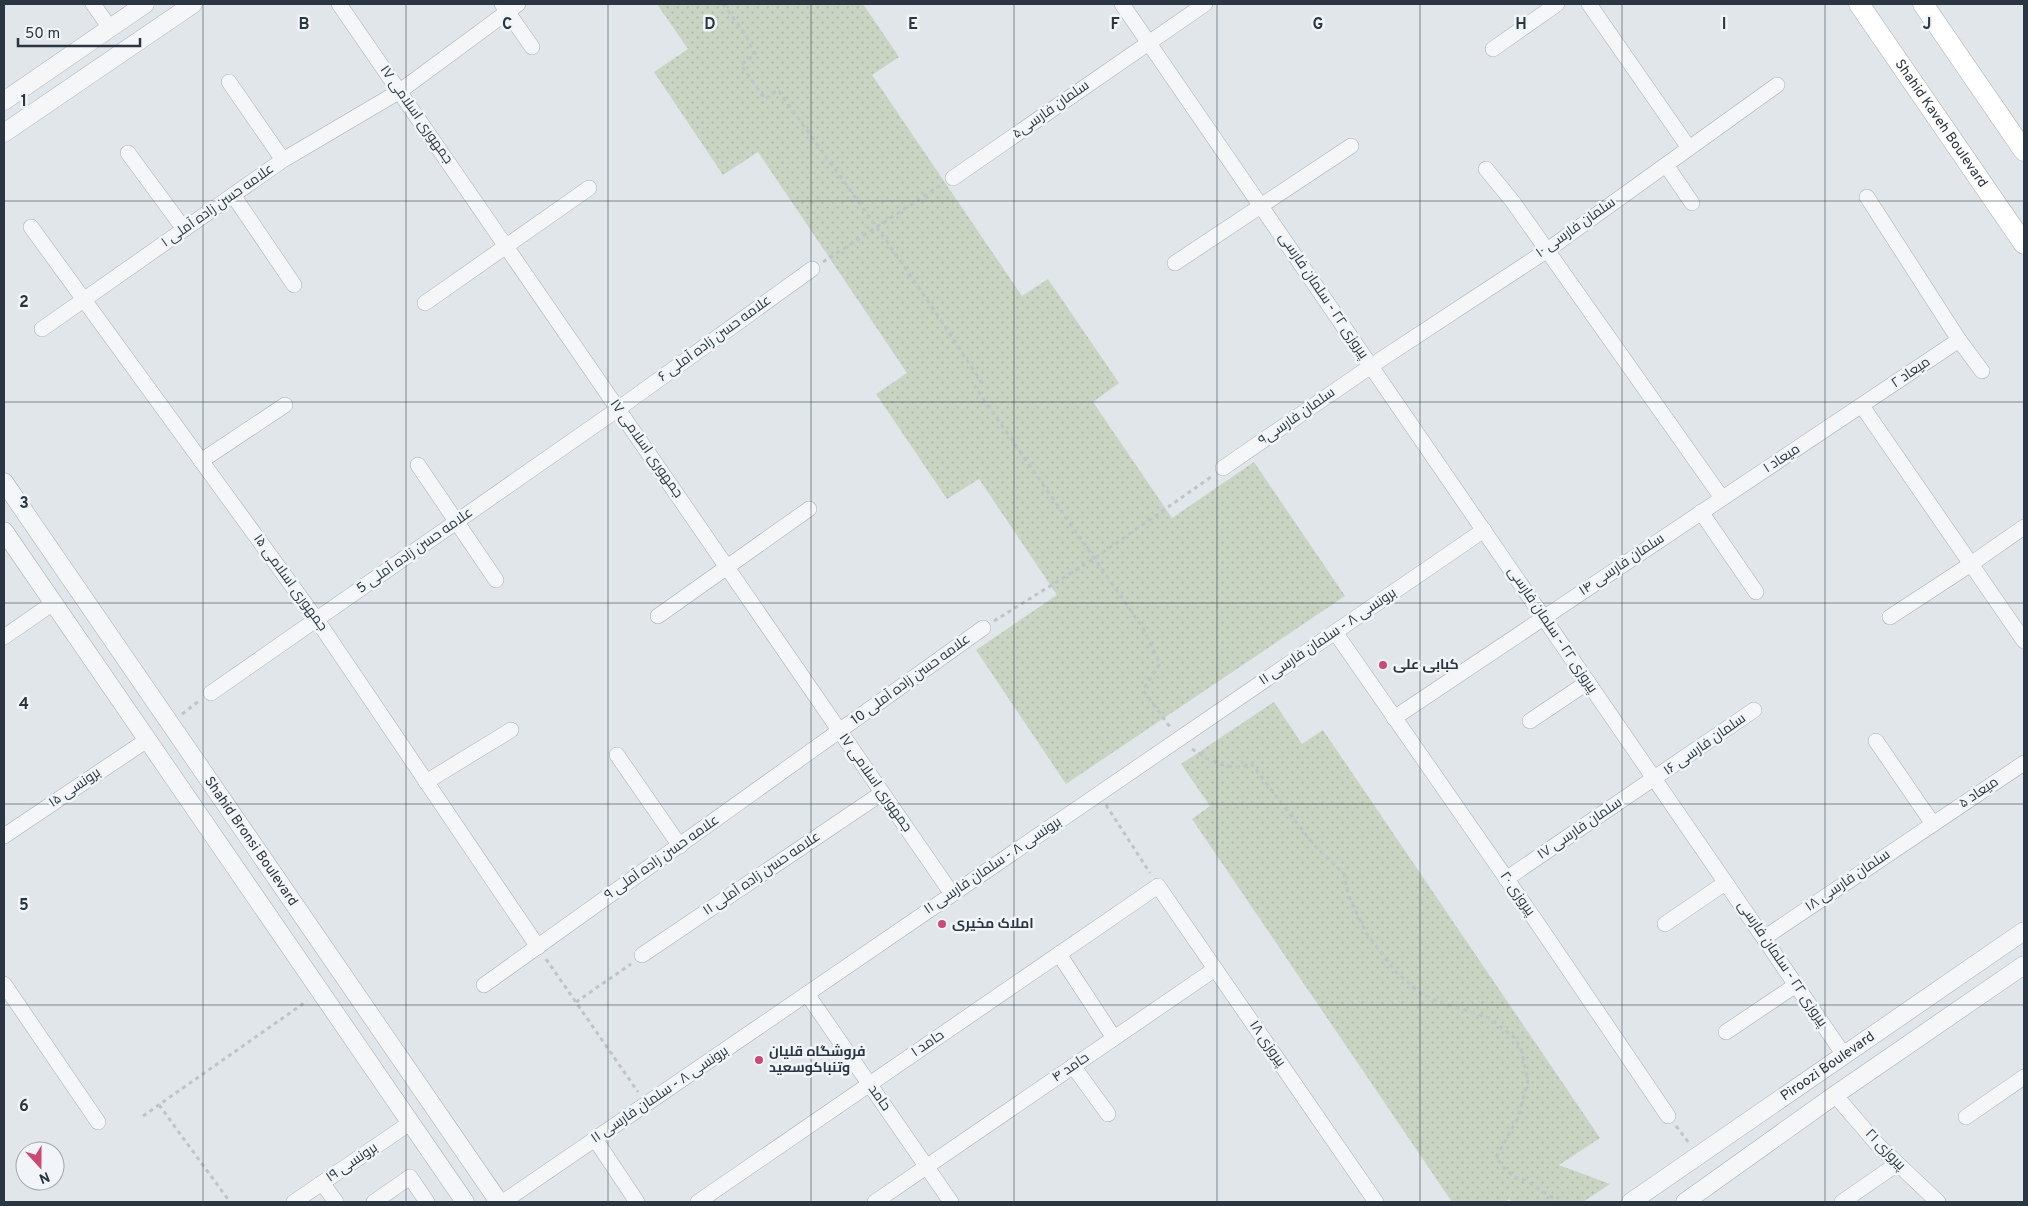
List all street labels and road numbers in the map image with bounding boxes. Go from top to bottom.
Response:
street label: Shahid Kaveh Boulevard [1891,56,1991,191]
street label: جمهوری اسلامی ۱۷ [376,62,456,168]
street label: سلمان فارسی۵ [1009,77,1093,143]
street label: علامه حسن زاده آملی ۱ [158,161,278,251]
street label: سلمان فارسی ۱۰ [1533,194,1619,262]
street label: پیروزی ۲۲ - سلمان فارسی [1274,230,1372,363]
street label: علامه حسن زاده آملی ۶ [655,292,775,386]
street label: میعاد ۲ [1888,354,1934,392]
street label: سلمان فارسی۹ [1255,384,1339,450]
street label: جمهوری اسلامی ۱۷ [606,396,686,502]
street label: میعاد ۱ [1760,441,1804,477]
street label: علامه حسن زاده آملی 5 [354,505,476,597]
street label: سلمان فارسی ۱۴ [1576,530,1668,600]
street label: جمهوری اسلامی ۱۵ [249,531,331,635]
street label: پیروزی ۲۲ - سلمان فارسی [1503,564,1601,697]
street label: برونسی ۸ - سلمان فارسی ۱۱ [1256,585,1400,689]
street label: علامه حسن زاده آملی 10 [848,631,974,729]
street label: سلمان فارسی ۱۶ [1661,710,1749,780]
street label: جمهوری اسلامی ۱۷ [835,730,915,836]
street label: برونسی ۱۵ [46,764,104,812]
street label: Shahid Bronsi Boulevard [201,773,301,909]
street label: میعاد ۵ [1956,774,2002,812]
street label: سلمان فارسی ۱۷ [1534,794,1626,864]
street label: علامه حسن زاده آملی ۹ [601,812,723,904]
street label: برونسی ۸ - سلمان فارسی ۱۱ [921,814,1065,918]
street label: علامه حسن زاده آملی ۱۱ [700,828,824,920]
street label: سلمان فارسی ۱۸ [1802,846,1894,916]
street label: پیروزی ۲۰ [1496,869,1538,920]
street label: پیروزی ۲۲ - سلمان فارسی [1733,898,1831,1031]
street label: پیروزی ۱۸ [1245,1018,1289,1070]
street label: حامد ۱ [908,1027,948,1061]
street label: Piroozi Boulevard [1777,1028,1878,1105]
street label: برونسی ۸ - سلمان فارسی ۱۱ [588,1043,732,1147]
street label: حامد ۴ [1049,1049,1093,1087]
street label: حامد [864,1081,894,1115]
street label: پیروزی ۲۱ [1861,1126,1909,1174]
street label: برونسی ۱۹ [323,1140,381,1186]

